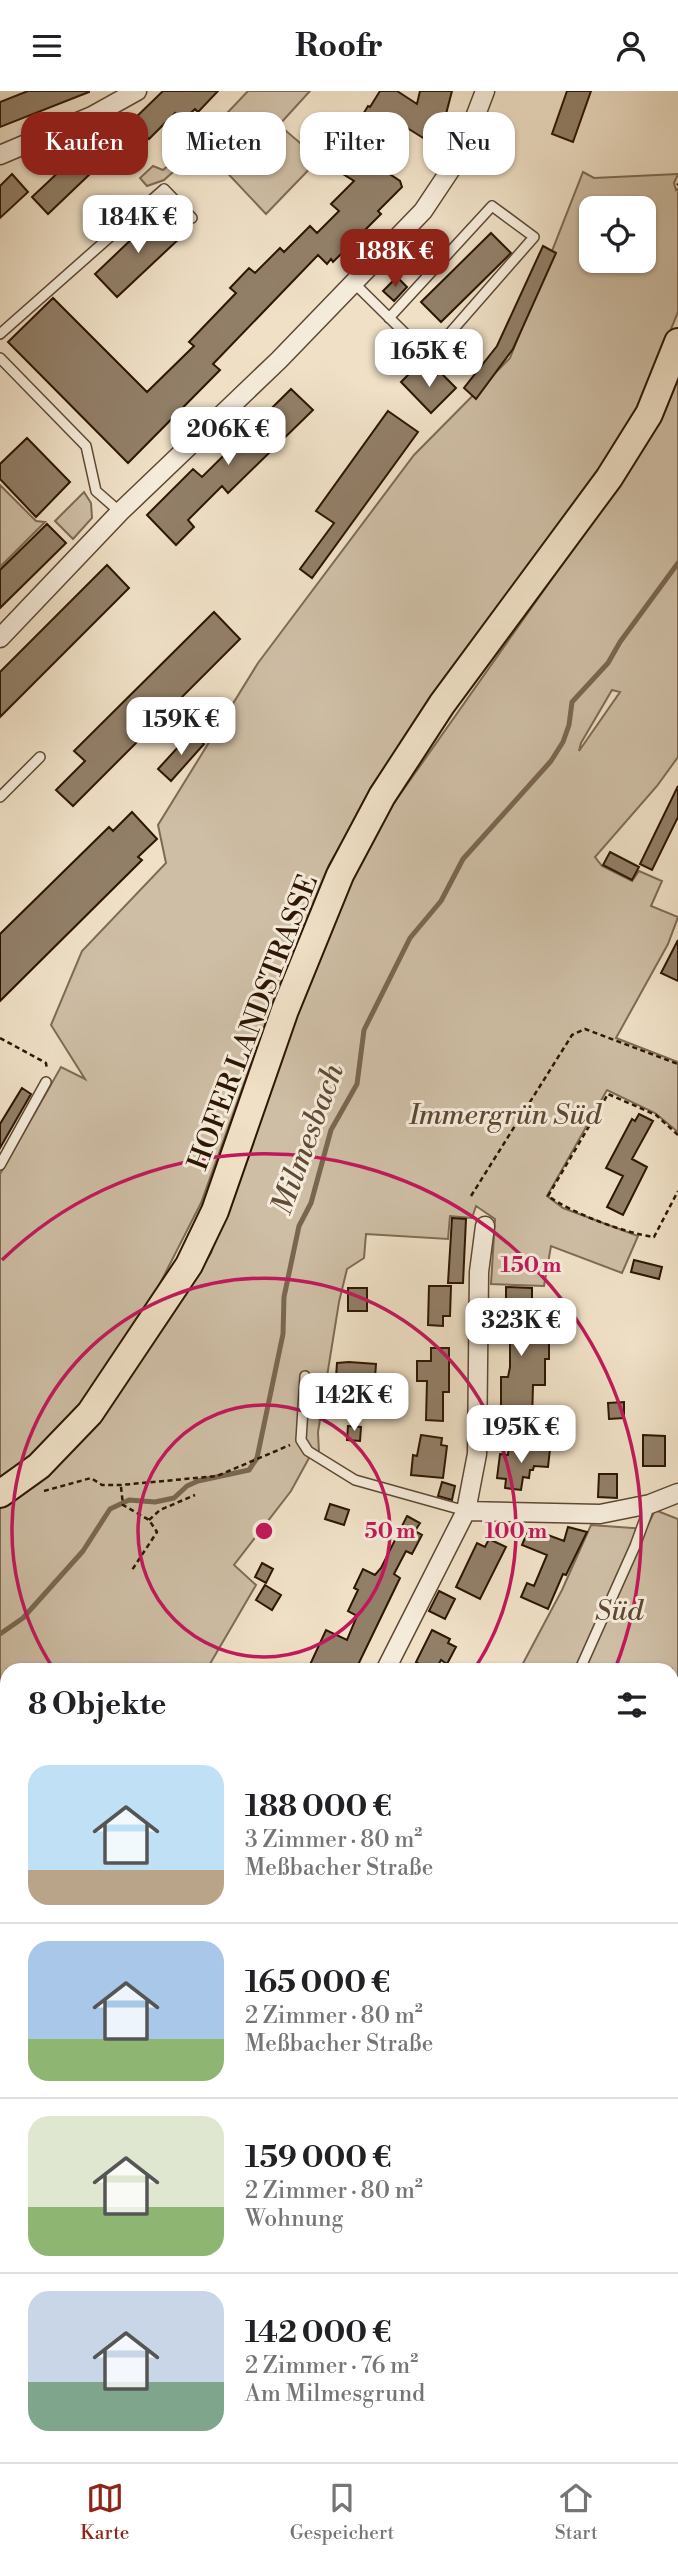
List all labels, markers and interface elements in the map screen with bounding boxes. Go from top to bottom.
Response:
text: Roofr [295,26,383,66]
icon: menu [28,27,66,65]
icon: person [612,27,650,65]
chip: Kaufen [21,112,148,175]
chip: Mieten [162,112,286,175]
chip: Filter [300,112,409,175]
chip: Neu [423,112,515,175]
pin: 184K € [81,195,195,255]
map controls [579,196,656,273]
button: locate [579,196,656,273]
text: 184K € [99,204,177,232]
pin: 188K € [338,229,452,289]
text: 188K € [356,238,434,266]
pin: 165K € [372,329,486,389]
text: 165K € [391,338,467,366]
pin: 206K € [171,407,285,467]
text: 206K € [187,416,269,444]
pin: 159K € [124,697,238,757]
text: 159K € [142,706,220,734]
street label: HOFER LANDSTRASSE [181,870,326,1175]
water label: Milmesbach [263,1058,353,1220]
park label: Immergrün Süd [408,1098,602,1133]
text: 150 m [501,1253,561,1279]
pin: 323K € [464,1299,578,1358]
text: 323K € [481,1307,561,1335]
pin: 142K € [297,1373,411,1433]
text: 142K € [315,1382,393,1410]
pin: 195K € [464,1405,578,1465]
text: 195K € [483,1414,559,1442]
centre of rings [252,1519,276,1543]
text: 50 m [365,1519,415,1545]
text: 100 m [485,1519,547,1545]
park label: Süd [595,1594,644,1629]
text: 8 Objekte [28,1686,166,1724]
icon: filters [613,1686,651,1724]
text: 188 000 € [245,1788,392,1826]
icon: home [84,1793,168,1877]
text: 3 Zimmer · 80 m² [245,1826,422,1854]
text: Meßbacher Straße [245,1854,433,1882]
text: 165 000 € [245,1964,390,2002]
icon: home [84,1969,168,2053]
text: 2 Zimmer · 80 m² [245,2002,423,2030]
text: Meßbacher Straße [245,2030,433,2058]
text: 159 000 € [245,2139,391,2177]
icon: home [84,2144,168,2228]
text: 2 Zimmer · 80 m² [245,2177,423,2205]
text: Wohnung [245,2205,343,2233]
text: 142 000 € [245,2314,392,2352]
icon: home [84,2319,168,2403]
text: 2 Zimmer · 76 m² [245,2352,418,2380]
text: Am Milmesgrund [245,2380,425,2408]
tab: Karte [80,2479,129,2545]
tab: Gespeichert [290,2479,394,2545]
tab: Start [555,2479,598,2545]

